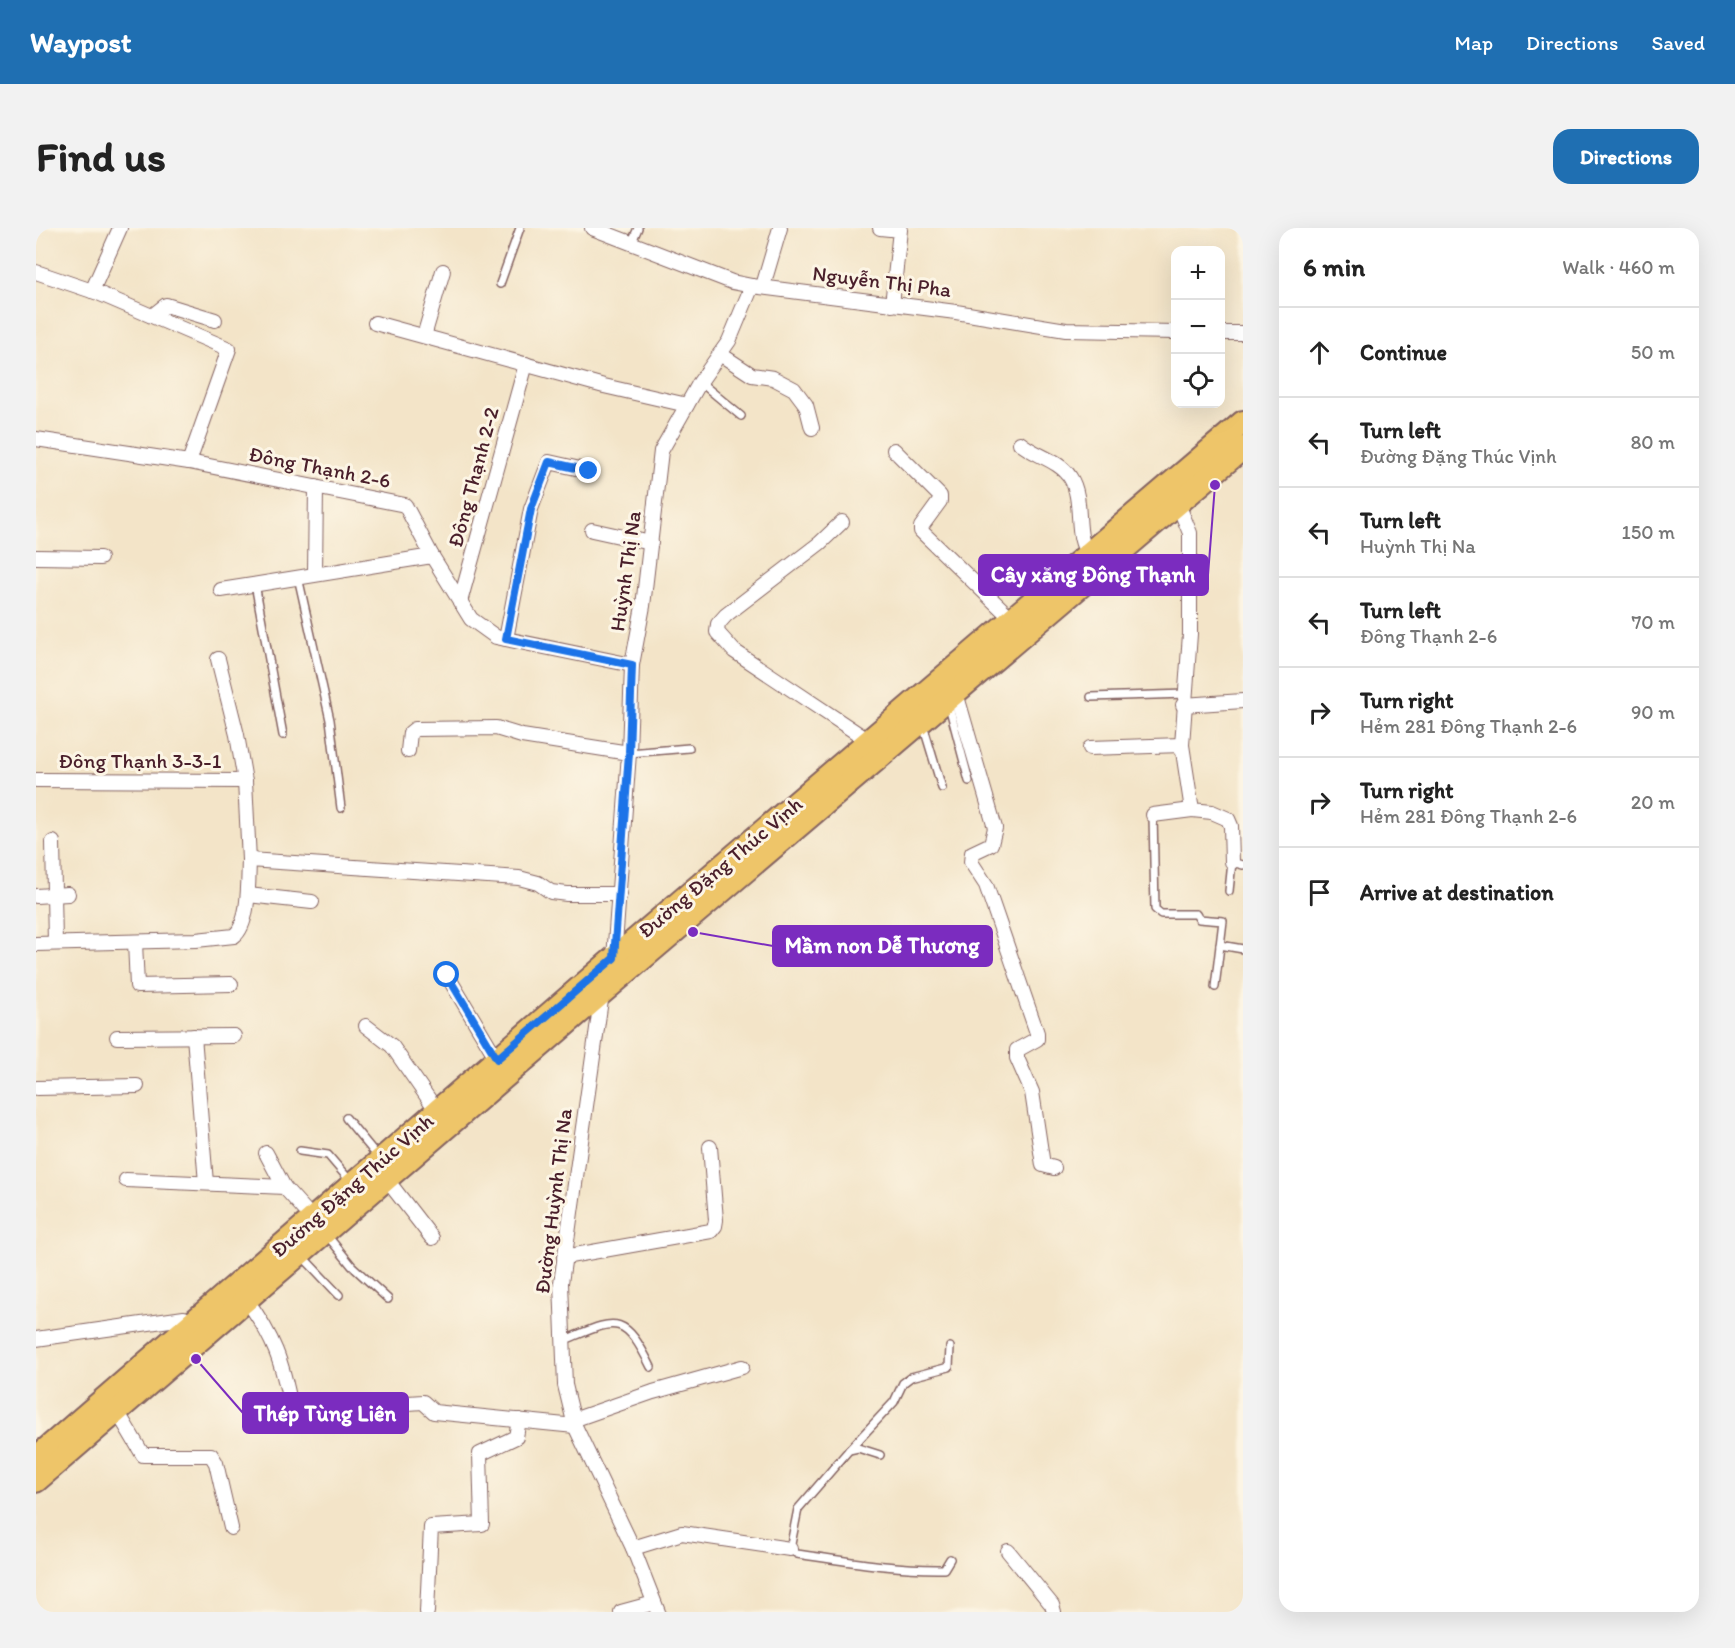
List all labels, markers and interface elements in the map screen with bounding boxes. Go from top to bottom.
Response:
text: Waypost [30,25,132,59]
text: Map [1455,30,1493,55]
text: Directions [1526,30,1618,55]
text: Saved [1651,30,1705,55]
button: Directions [1553,129,1699,184]
text: Find us [36,131,166,182]
map controls [1171,246,1225,408]
button: + [1171,246,1225,300]
text: 6 min [1303,251,1365,283]
text: Walk · 460 m [1562,255,1675,279]
street label: Nguyễn Thị Pha [811,260,953,302]
button: − [1171,300,1225,354]
icon: ahead [1303,336,1336,369]
text: Continue [1360,339,1447,366]
text: 50 m [1631,340,1675,364]
button: locate [1171,354,1225,408]
street label: Đông Thạnh 2-2 [442,404,504,550]
text: Turn left [1360,417,1441,444]
icon: left [1303,426,1336,459]
text: 80 m [1630,430,1675,454]
street label: Đông Thạnh 2-6 [247,441,393,493]
text: Đường Đặng Thúc Vịnh [1360,444,1557,468]
route end [575,457,601,483]
text: Turn left [1360,507,1441,534]
street label: Huỳnh Thị Na [604,509,646,633]
icon: left [1303,516,1336,549]
text: 150 m [1622,520,1675,544]
text: Huỳnh Thị Na [1360,534,1476,558]
callout: Cây xăng Đông Thạnh [979,555,1208,595]
text: Cây xăng Đông Thạnh [991,561,1196,588]
text: Turn left [1360,597,1441,624]
icon: left [1303,606,1336,639]
text: 70 m [1631,610,1675,634]
text: Đông Thạnh 2-6 [1360,624,1497,648]
text: Turn right [1360,687,1454,714]
icon: right [1303,696,1336,729]
text: 90 m [1631,700,1675,724]
text: Hẻm 281 Đông Thạnh 2-6 [1360,714,1577,738]
street label: Đông Thạnh 3-3-1 [59,748,222,773]
text: Turn right [1360,777,1454,804]
icon: right [1303,786,1336,819]
text: 20 m [1631,790,1675,814]
street label: Đường Đặng Thúc Vịnh [633,791,807,943]
text: Hẻm 281 Đông Thạnh 2-6 [1360,804,1577,828]
icon: arrive [1303,876,1336,909]
text: Arrive at destination [1360,879,1554,906]
callout: Mầm non Dễ Thương [773,926,992,966]
text: Mầm non Dễ Thương [785,932,980,959]
route start [433,961,459,987]
street label: Đường Huỳnh Thị Na [529,1107,577,1295]
street label: Đường Đặng Thúc Vịnh [266,1108,438,1262]
callout: Thép Tùng Liên [243,1393,408,1433]
text: Thép Tùng Liên [253,1400,397,1427]

